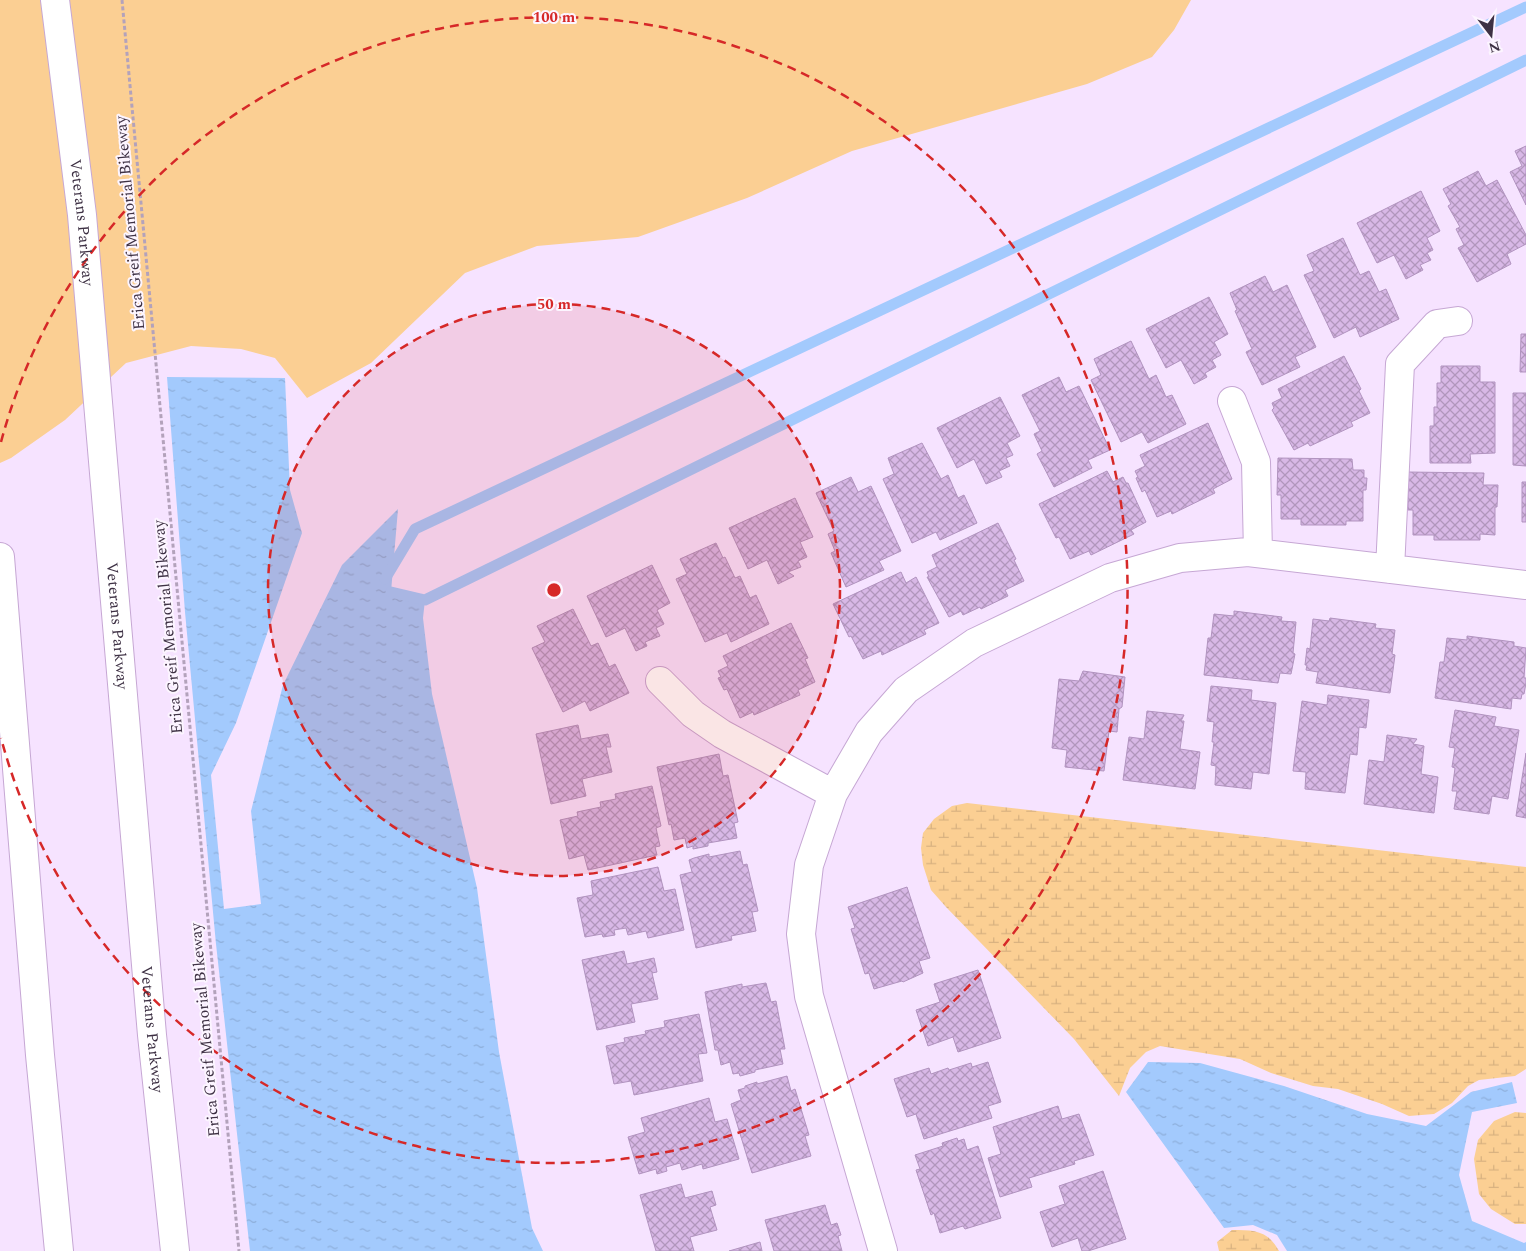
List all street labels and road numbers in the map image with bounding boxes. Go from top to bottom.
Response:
street label: Erica Greif Memorial Bikeway [109,114,151,331]
street label: Veterans Parkway [63,158,100,288]
street label: Erica Greif Memorial Bikeway [147,518,189,735]
street label: Veterans Parkway [100,561,135,692]
street label: Erica Greif Memorial Bikeway [184,921,226,1138]
street label: Veterans Parkway [134,965,170,1095]

